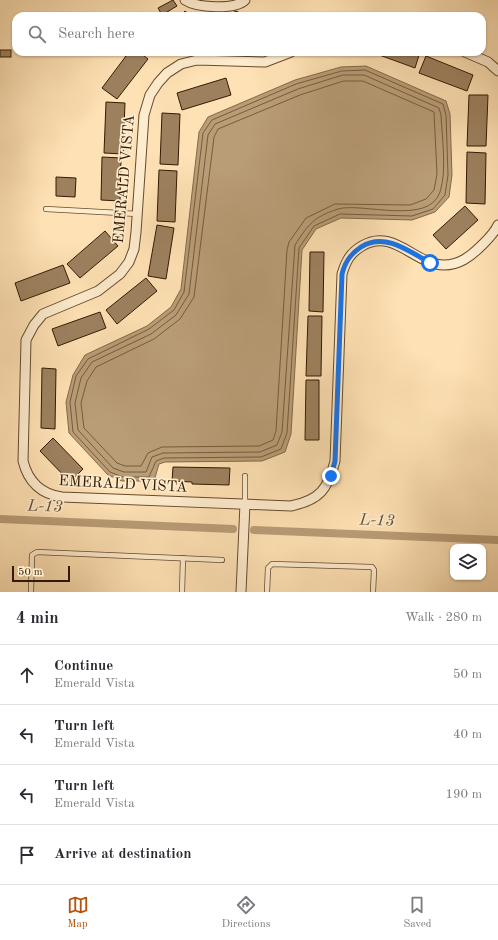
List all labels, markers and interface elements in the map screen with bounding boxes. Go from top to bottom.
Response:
search box [12,12,486,56]
icon: search [26,23,48,45]
text: Search here [58,27,135,42]
street label: EMERALD VISTA [112,113,138,244]
route start [421,254,439,272]
route end [322,467,340,485]
street label: EMERALD VISTA [58,474,188,496]
water label: L-13 [26,498,63,516]
water label: L-13 [358,512,395,530]
map controls [450,544,486,580]
button: layers [450,544,486,580]
scale bar [12,564,70,583]
text: 50 m [18,567,43,578]
text: 4 min [16,610,59,627]
text: Walk · 280 m [405,611,482,624]
text: Continue [54,659,113,674]
icon: ahead [16,664,38,686]
text: 50 m [453,668,482,681]
text: Emerald Vista [54,677,135,690]
text: Turn left [54,719,114,734]
icon: left [16,724,38,746]
text: 40 m [453,728,482,741]
text: Emerald Vista [54,737,135,750]
text: Turn left [54,779,114,794]
icon: left [16,784,38,806]
text: 190 m [445,788,482,801]
text: Emerald Vista [54,797,135,810]
icon: arrive [16,844,38,866]
text: Arrive at destination [54,847,192,862]
tab: Map [67,894,89,932]
tab: Directions [222,894,270,932]
tab: Saved [403,894,431,932]

